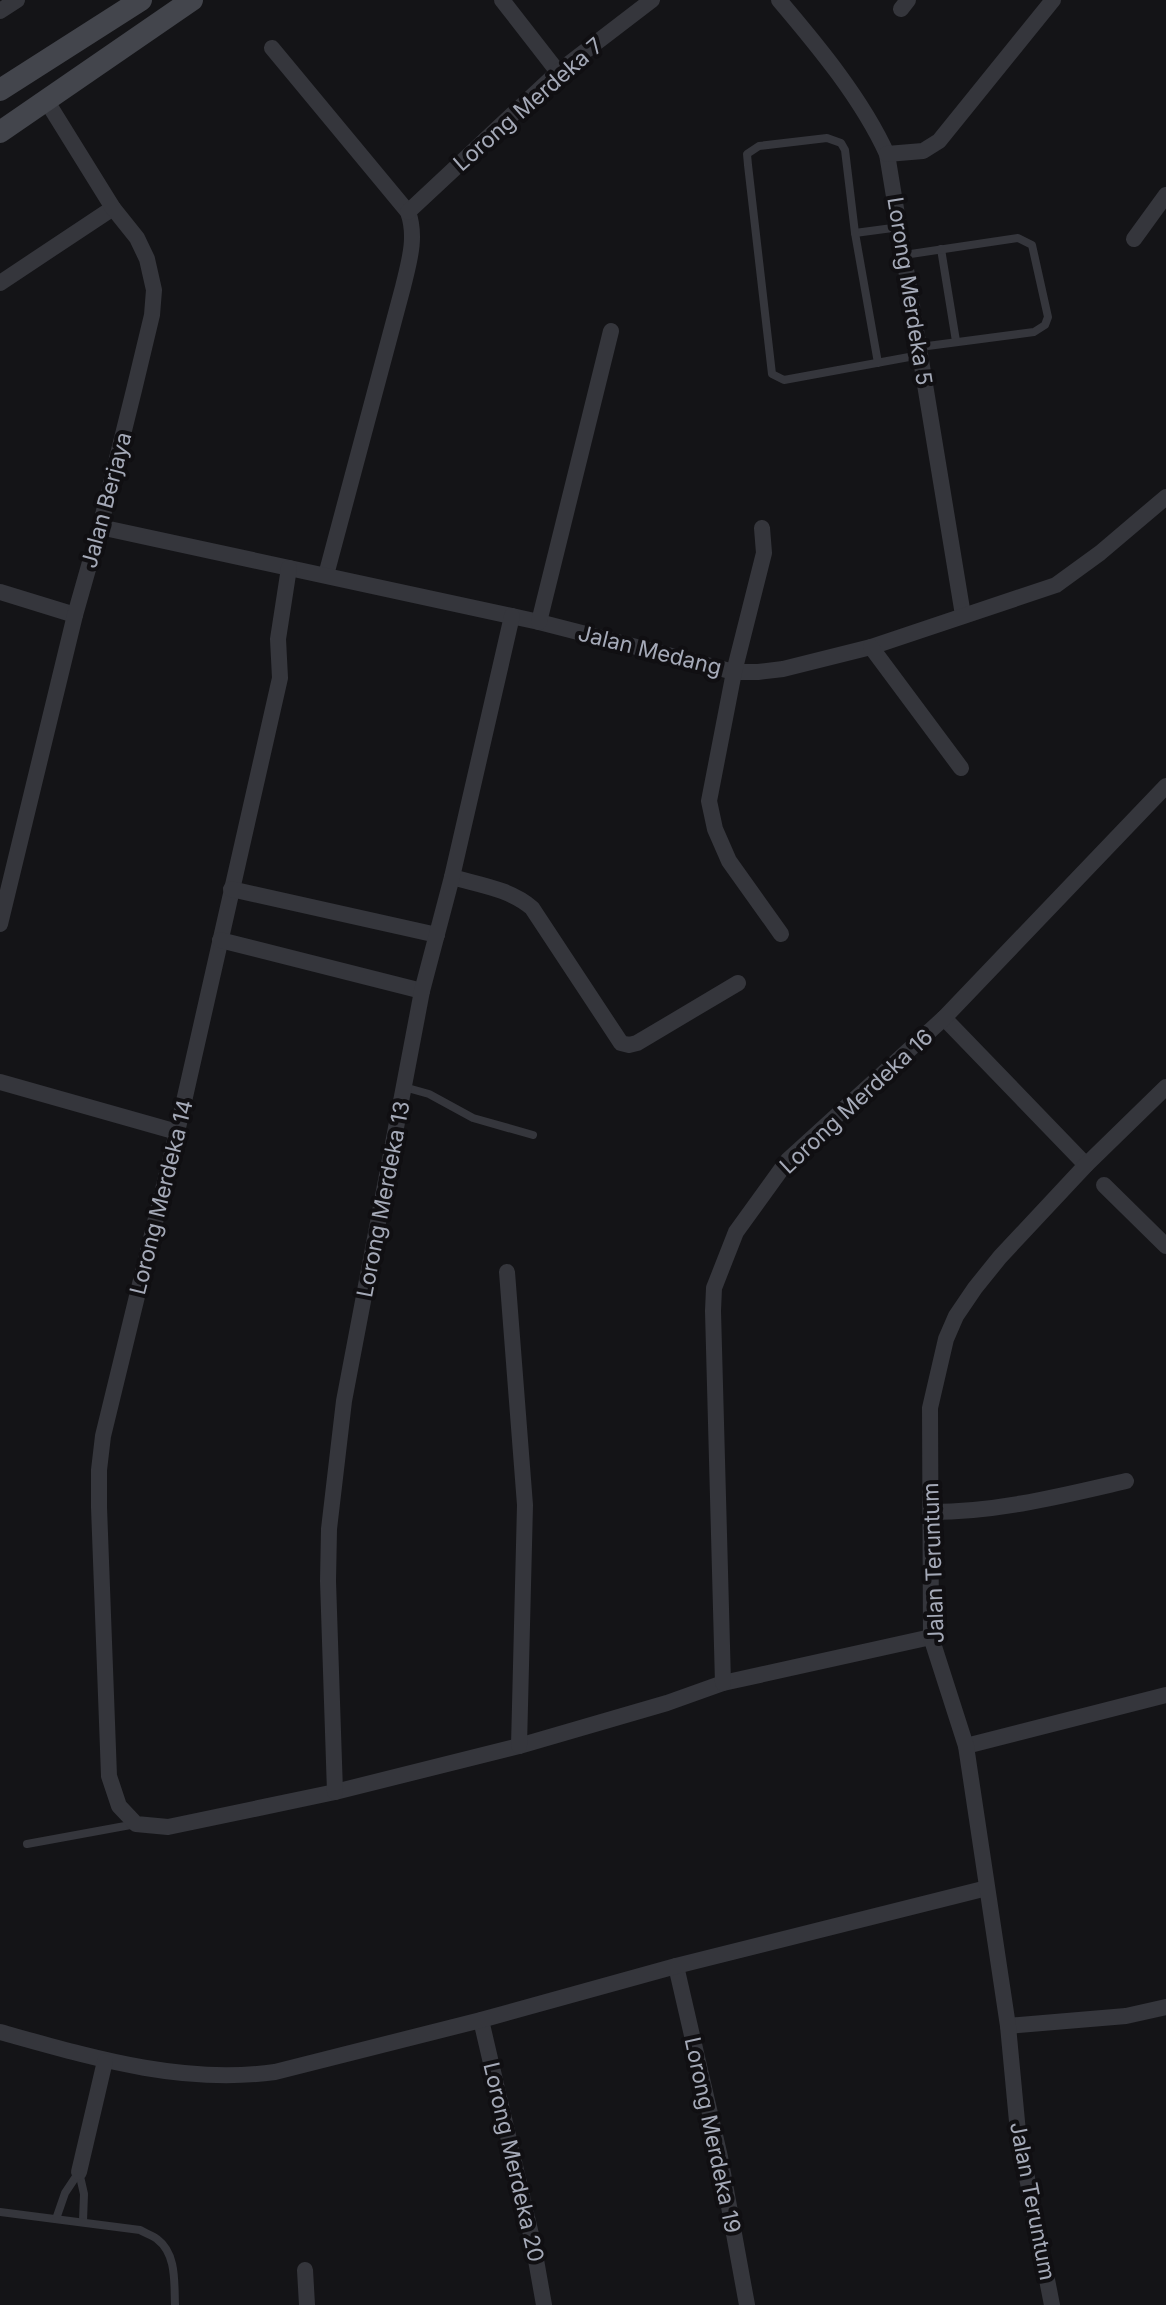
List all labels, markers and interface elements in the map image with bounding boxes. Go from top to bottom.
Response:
street label: Lorong Merdeka 7 [448,32,608,176]
street label: Lorong Merdeka 5 [882,195,938,387]
street label: Jalan Berjaya [75,429,137,571]
street label: Jalan Medang [576,620,724,680]
street label: Lorong Merdeka 16 [774,1023,938,1179]
street label: Lorong Merdeka 14 [124,1097,198,1297]
street label: Lorong Merdeka 13 [351,1099,415,1299]
street label: Jalan Teruntum [917,1482,949,1644]
street label: Lorong Merdeka 19 [680,2035,746,2235]
street label: Lorong Merdeka 20 [478,2060,550,2264]
street label: Jalan Teruntum [1005,2120,1061,2282]

